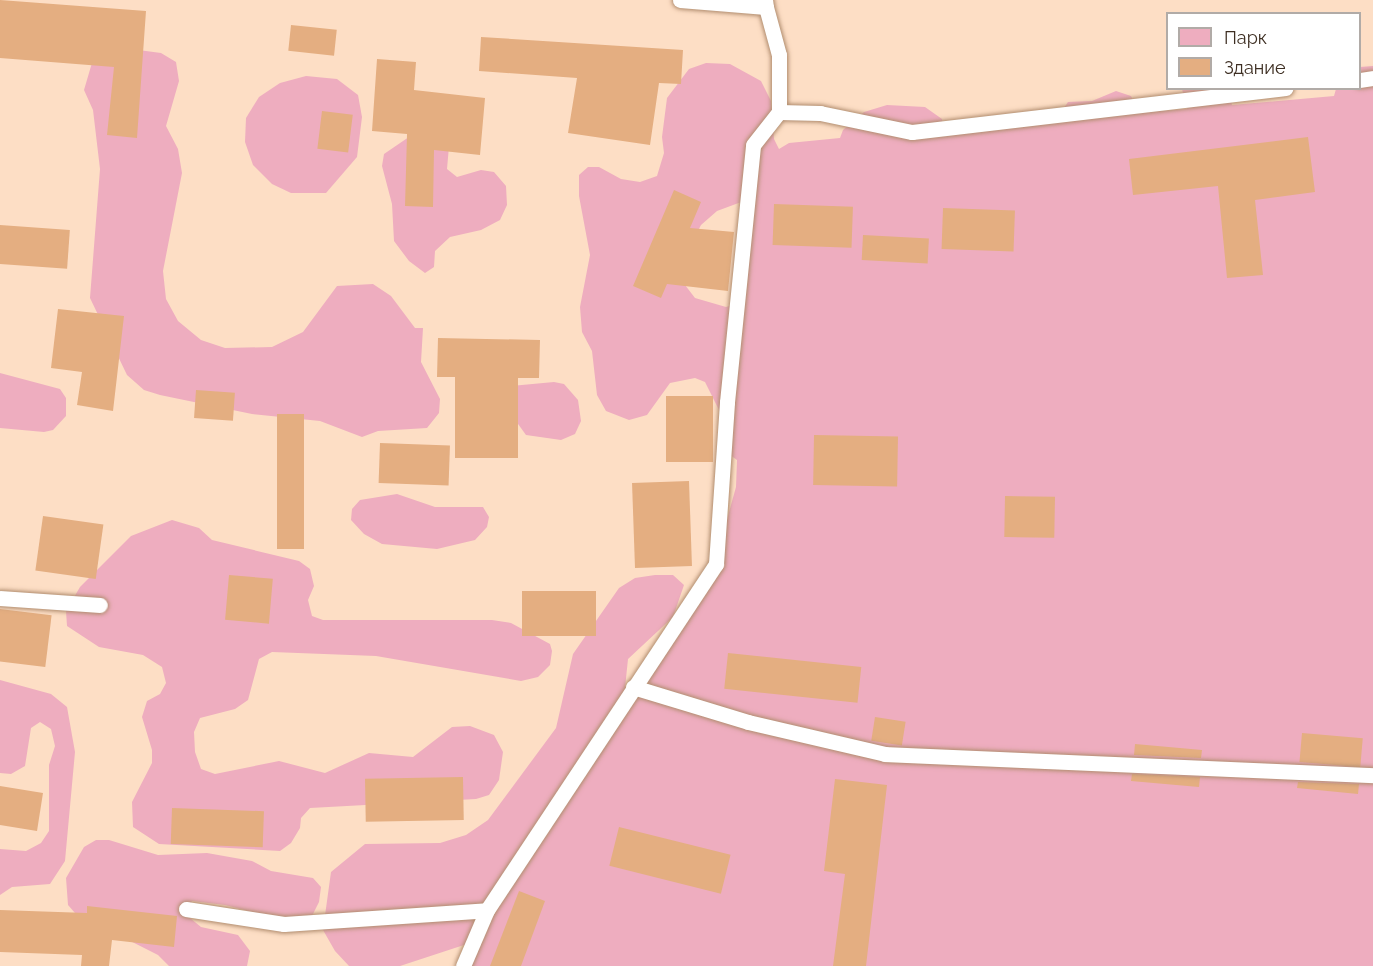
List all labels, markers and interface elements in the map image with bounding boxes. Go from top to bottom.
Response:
legend [1166,12,1361,90]
text: Парк [1224,27,1267,48]
text: Здание [1224,57,1286,78]

